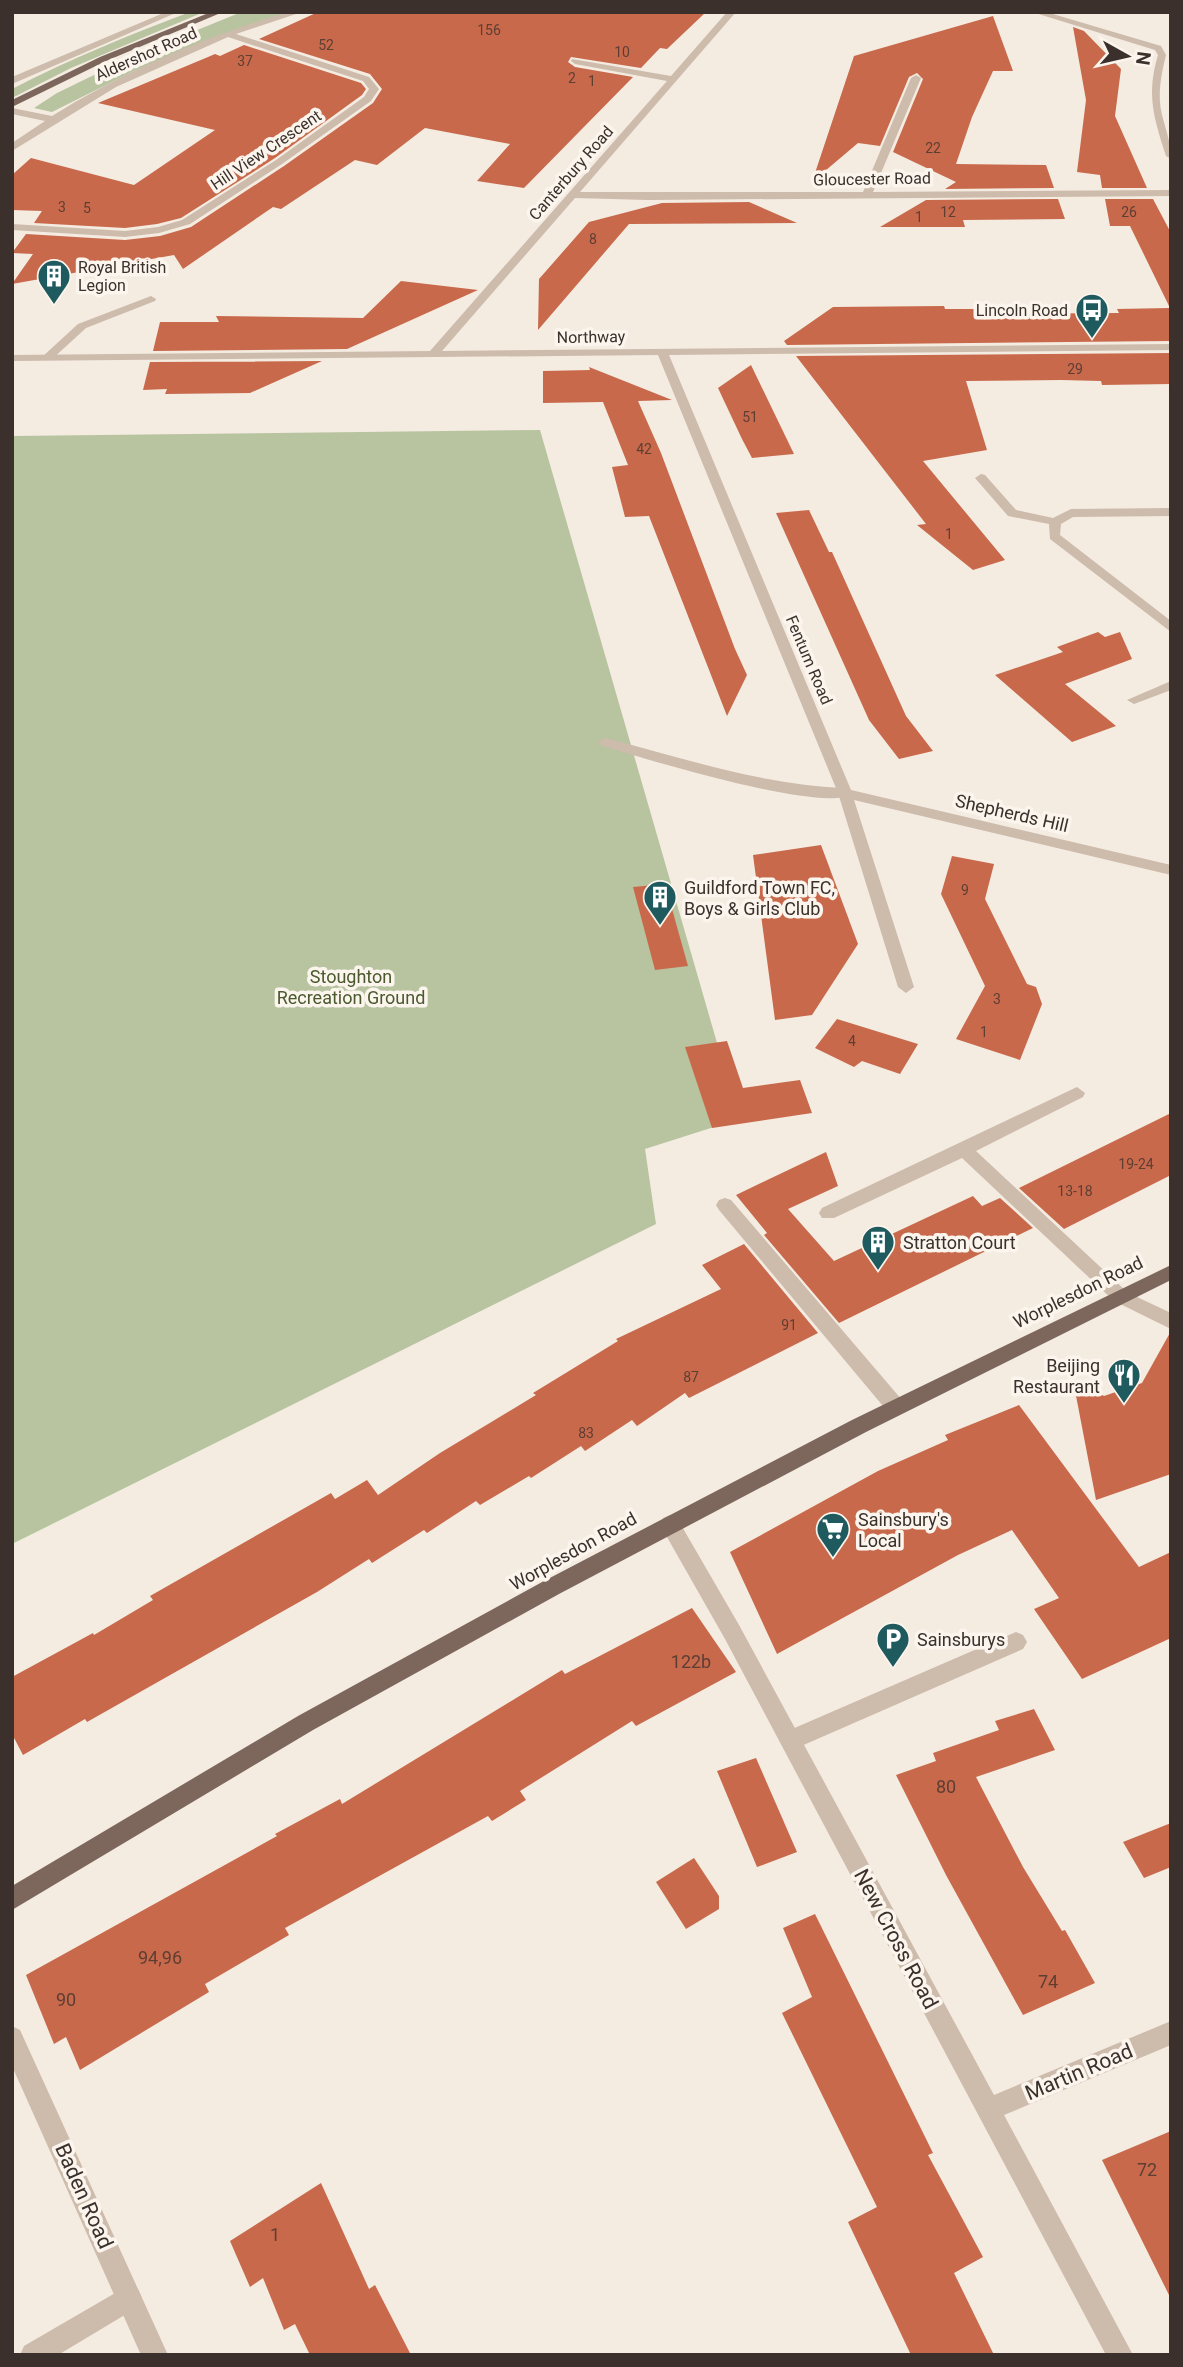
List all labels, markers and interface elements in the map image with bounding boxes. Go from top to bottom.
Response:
north arrow [1092,21,1162,91]
house number: 156 [477,22,501,38]
street label: Aldershot Road [92,23,200,85]
house number: 52 [318,37,334,53]
house number: 10 [614,44,630,60]
text: N [1131,50,1156,67]
house number: 37 [237,53,253,69]
house number: 2 [568,70,576,86]
house number: 1 [588,73,596,89]
street label: Hill View Crescent [207,106,325,194]
street label: Canterbury Road [525,122,617,224]
house number: 22 [925,140,941,156]
street label: Gloucester Road [813,168,931,190]
house number: 3 [58,199,66,215]
house number: 5 [83,200,91,216]
house number: 12 [940,204,956,220]
house number: 26 [1121,204,1137,220]
house number: 1 [915,209,923,225]
house number: 8 [589,231,597,247]
building icon: Royal British Legion [35,257,73,306]
place label: Royal British Legion [78,258,166,295]
bus stop icon: Lincoln Road [1073,291,1111,340]
place label: Lincoln Road [976,301,1068,320]
street label: Northway [557,327,626,347]
house number: 29 [1067,361,1083,377]
house number: 51 [742,409,758,425]
house number: 42 [636,441,652,457]
house number: 1 [945,526,953,542]
street label: Fentum Road [782,613,836,707]
street label: Shepherds Hill [953,790,1071,836]
place label: Guildford Town FC, Boys & Girls Club [684,877,835,919]
building icon: Guildford Town FC, Boys & Girls Club [641,878,679,927]
house number: 9 [961,882,969,898]
park label: Stoughton Recreation Ground [277,966,425,1008]
house number: 3 [993,991,1001,1007]
house number: 1 [980,1024,988,1040]
house number: 4 [848,1033,856,1049]
house number: 19-24 [1118,1156,1154,1172]
house number: 13-18 [1057,1183,1093,1199]
building icon: Stratton Court [859,1223,897,1272]
place label: Stratton Court [903,1232,1016,1253]
street label: Worplesdon Road [1010,1252,1146,1332]
house number: 91 [781,1317,797,1333]
place label: Beijing Restaurant [1013,1355,1100,1397]
restaurant icon: Beijing Restaurant [1105,1356,1143,1405]
house number: 87 [683,1369,699,1385]
house number: 83 [578,1425,594,1441]
street label: Worplesdon Road [506,1508,640,1594]
place label: Sainsbury's Local [858,1509,949,1551]
supermarket icon: Sainsbury's Local [814,1510,852,1559]
parking icon: Sainsburys [874,1620,912,1669]
place label: Sainsburys [917,1629,1005,1650]
house number: 122b [671,1651,711,1672]
house number: 80 [936,1776,956,1797]
street label: New Cross Road [849,1865,943,2013]
house number: 94,96 [138,1947,182,1968]
house number: 74 [1038,1971,1058,1992]
house number: 90 [56,1989,76,2010]
street label: Martin Road [1022,2039,1136,2105]
street label: Baden Road [50,2140,118,2252]
house number: 72 [1137,2159,1157,2180]
house number: 1 [270,2224,280,2245]

